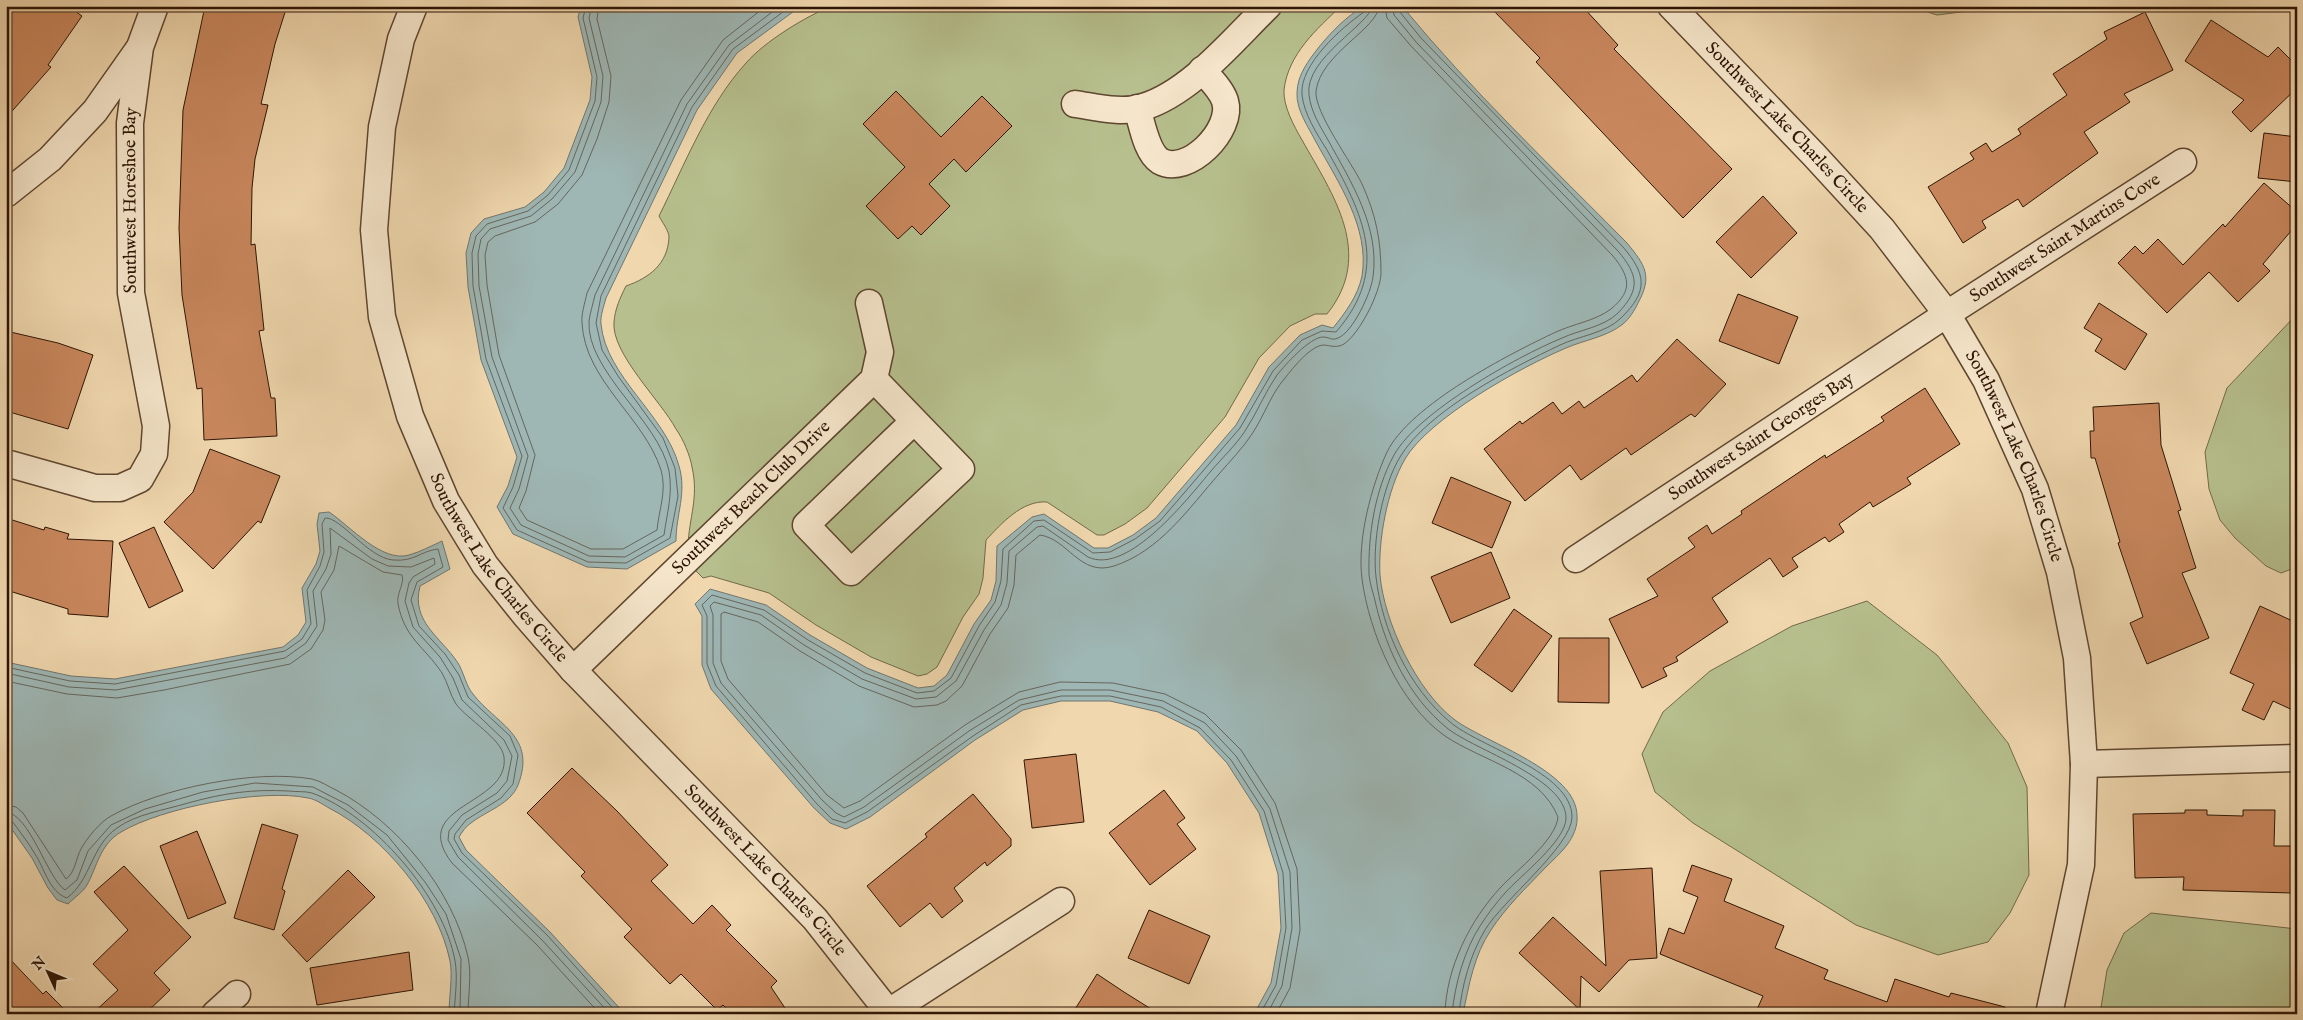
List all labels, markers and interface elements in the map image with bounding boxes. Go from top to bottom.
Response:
street label: Southwest Lake Charles Circle [1700,37,1873,218]
street label: Southwest Horeshoe Bay [118,106,143,294]
street label: Southwest Saint Martins Cove [1965,168,2165,308]
street label: Southwest Lake Charles Circle [1960,346,2068,565]
street label: Southwest Saint Georges Bay [1664,367,1858,506]
street label: Southwest Beach Club Drive [667,416,836,580]
street label: Southwest Lake Charles Circle [424,470,573,667]
street label: Southwest Lake Charles Circle [679,779,851,961]
north arrow [22,948,72,998]
text: N [28,953,50,975]

